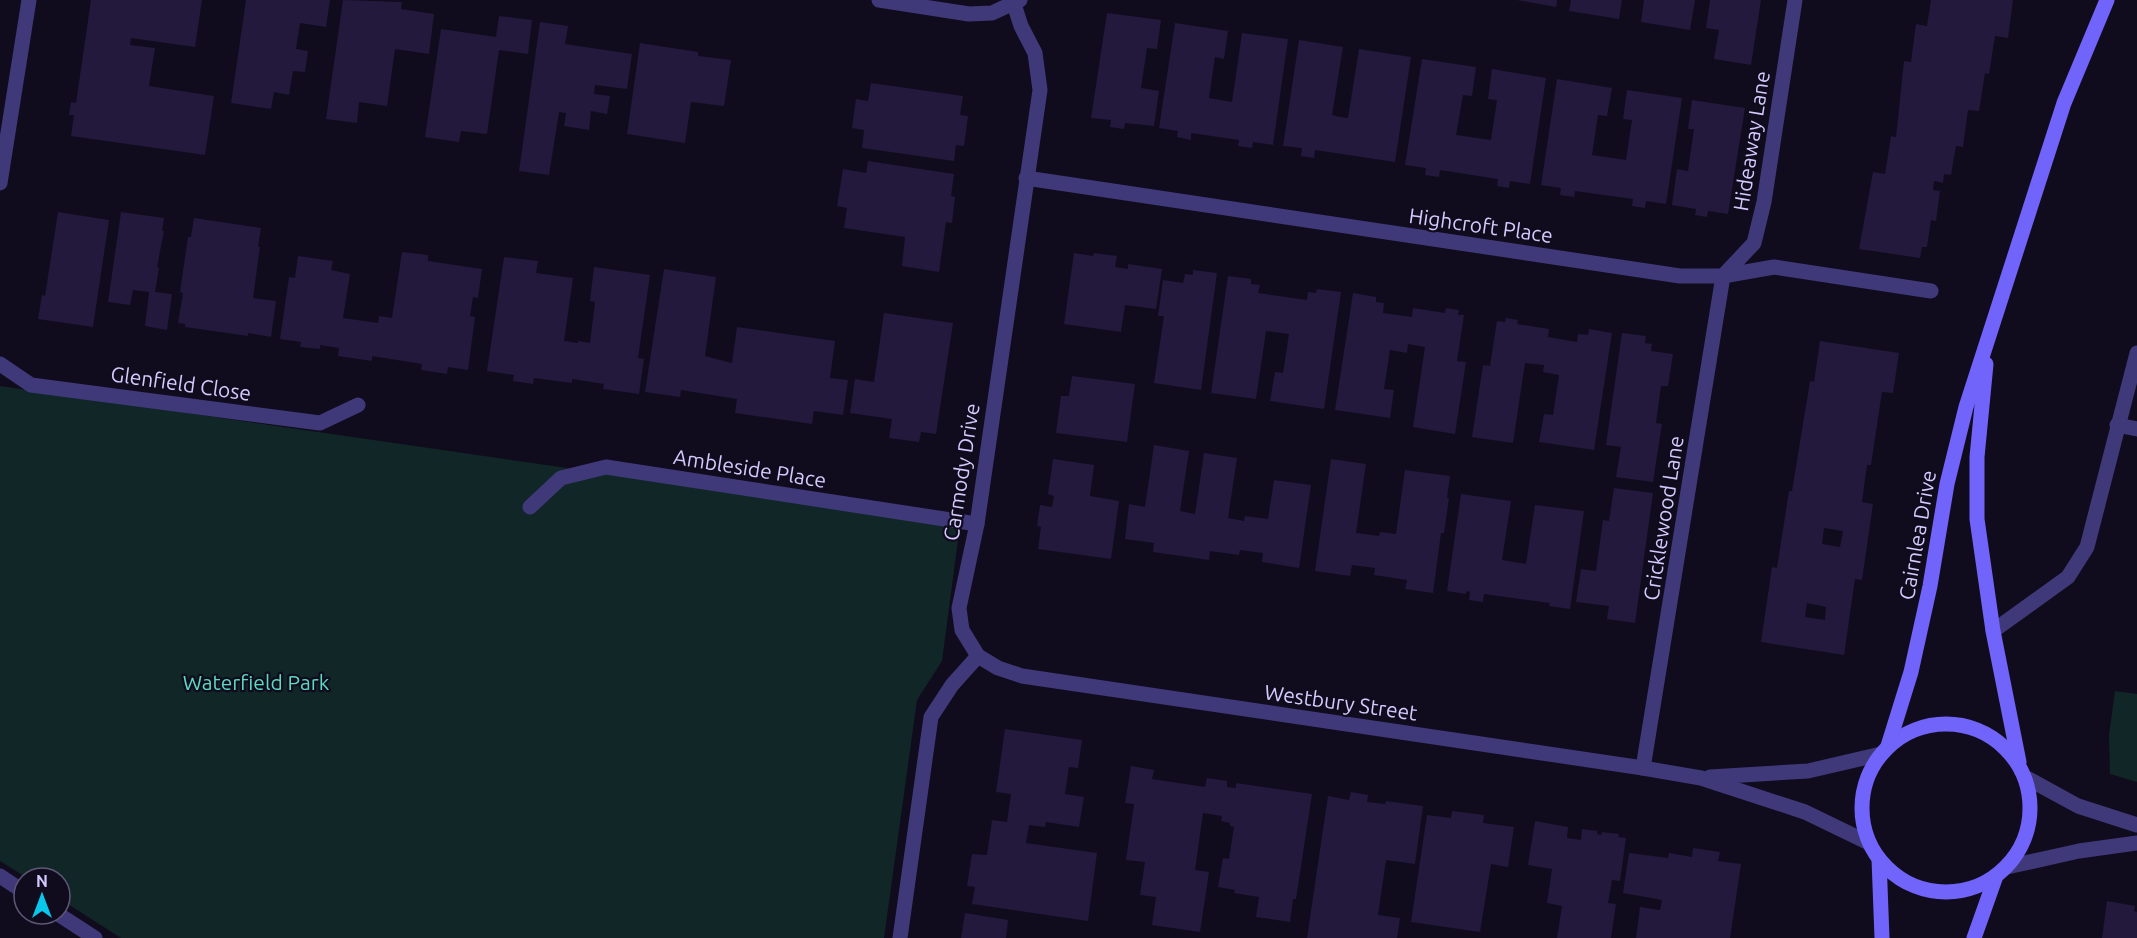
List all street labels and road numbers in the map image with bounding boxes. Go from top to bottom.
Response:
street label: Hideaway Lane [1728,69,1774,213]
street label: Highcroft Place [1408,203,1554,247]
street label: Glenfield Close [109,361,253,405]
street label: Carmody Drive [938,402,984,542]
street label: Cricklewood Lane [1638,434,1688,602]
street label: Ambleside Place [672,444,828,492]
street label: Cairnlea Drive [1894,468,1940,602]
street label: Westbury Street [1263,679,1419,725]

